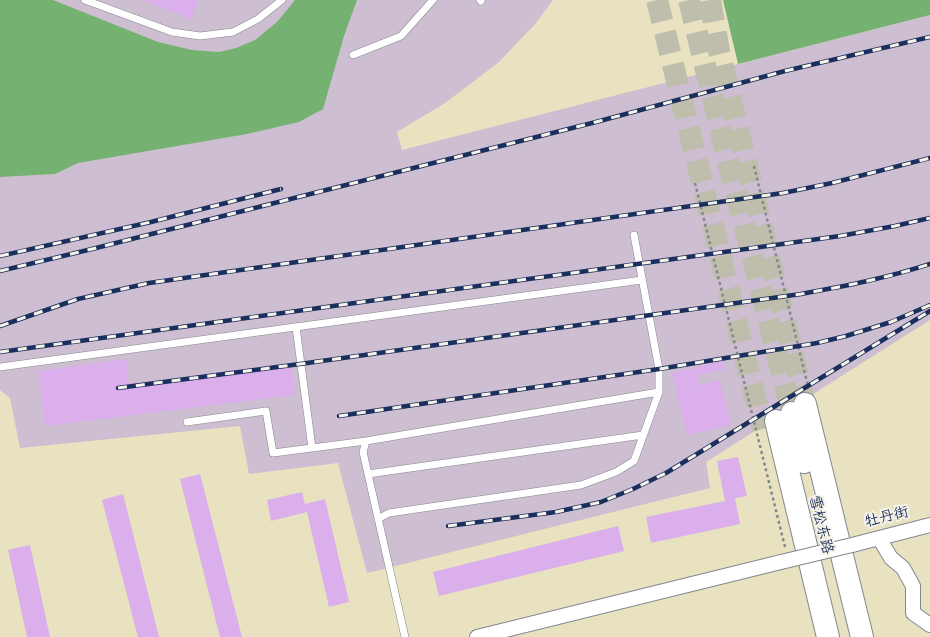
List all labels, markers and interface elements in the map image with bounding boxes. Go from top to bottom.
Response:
street label: 雪松东路 [804,494,836,556]
street label: 牡丹街 [863,504,911,532]

